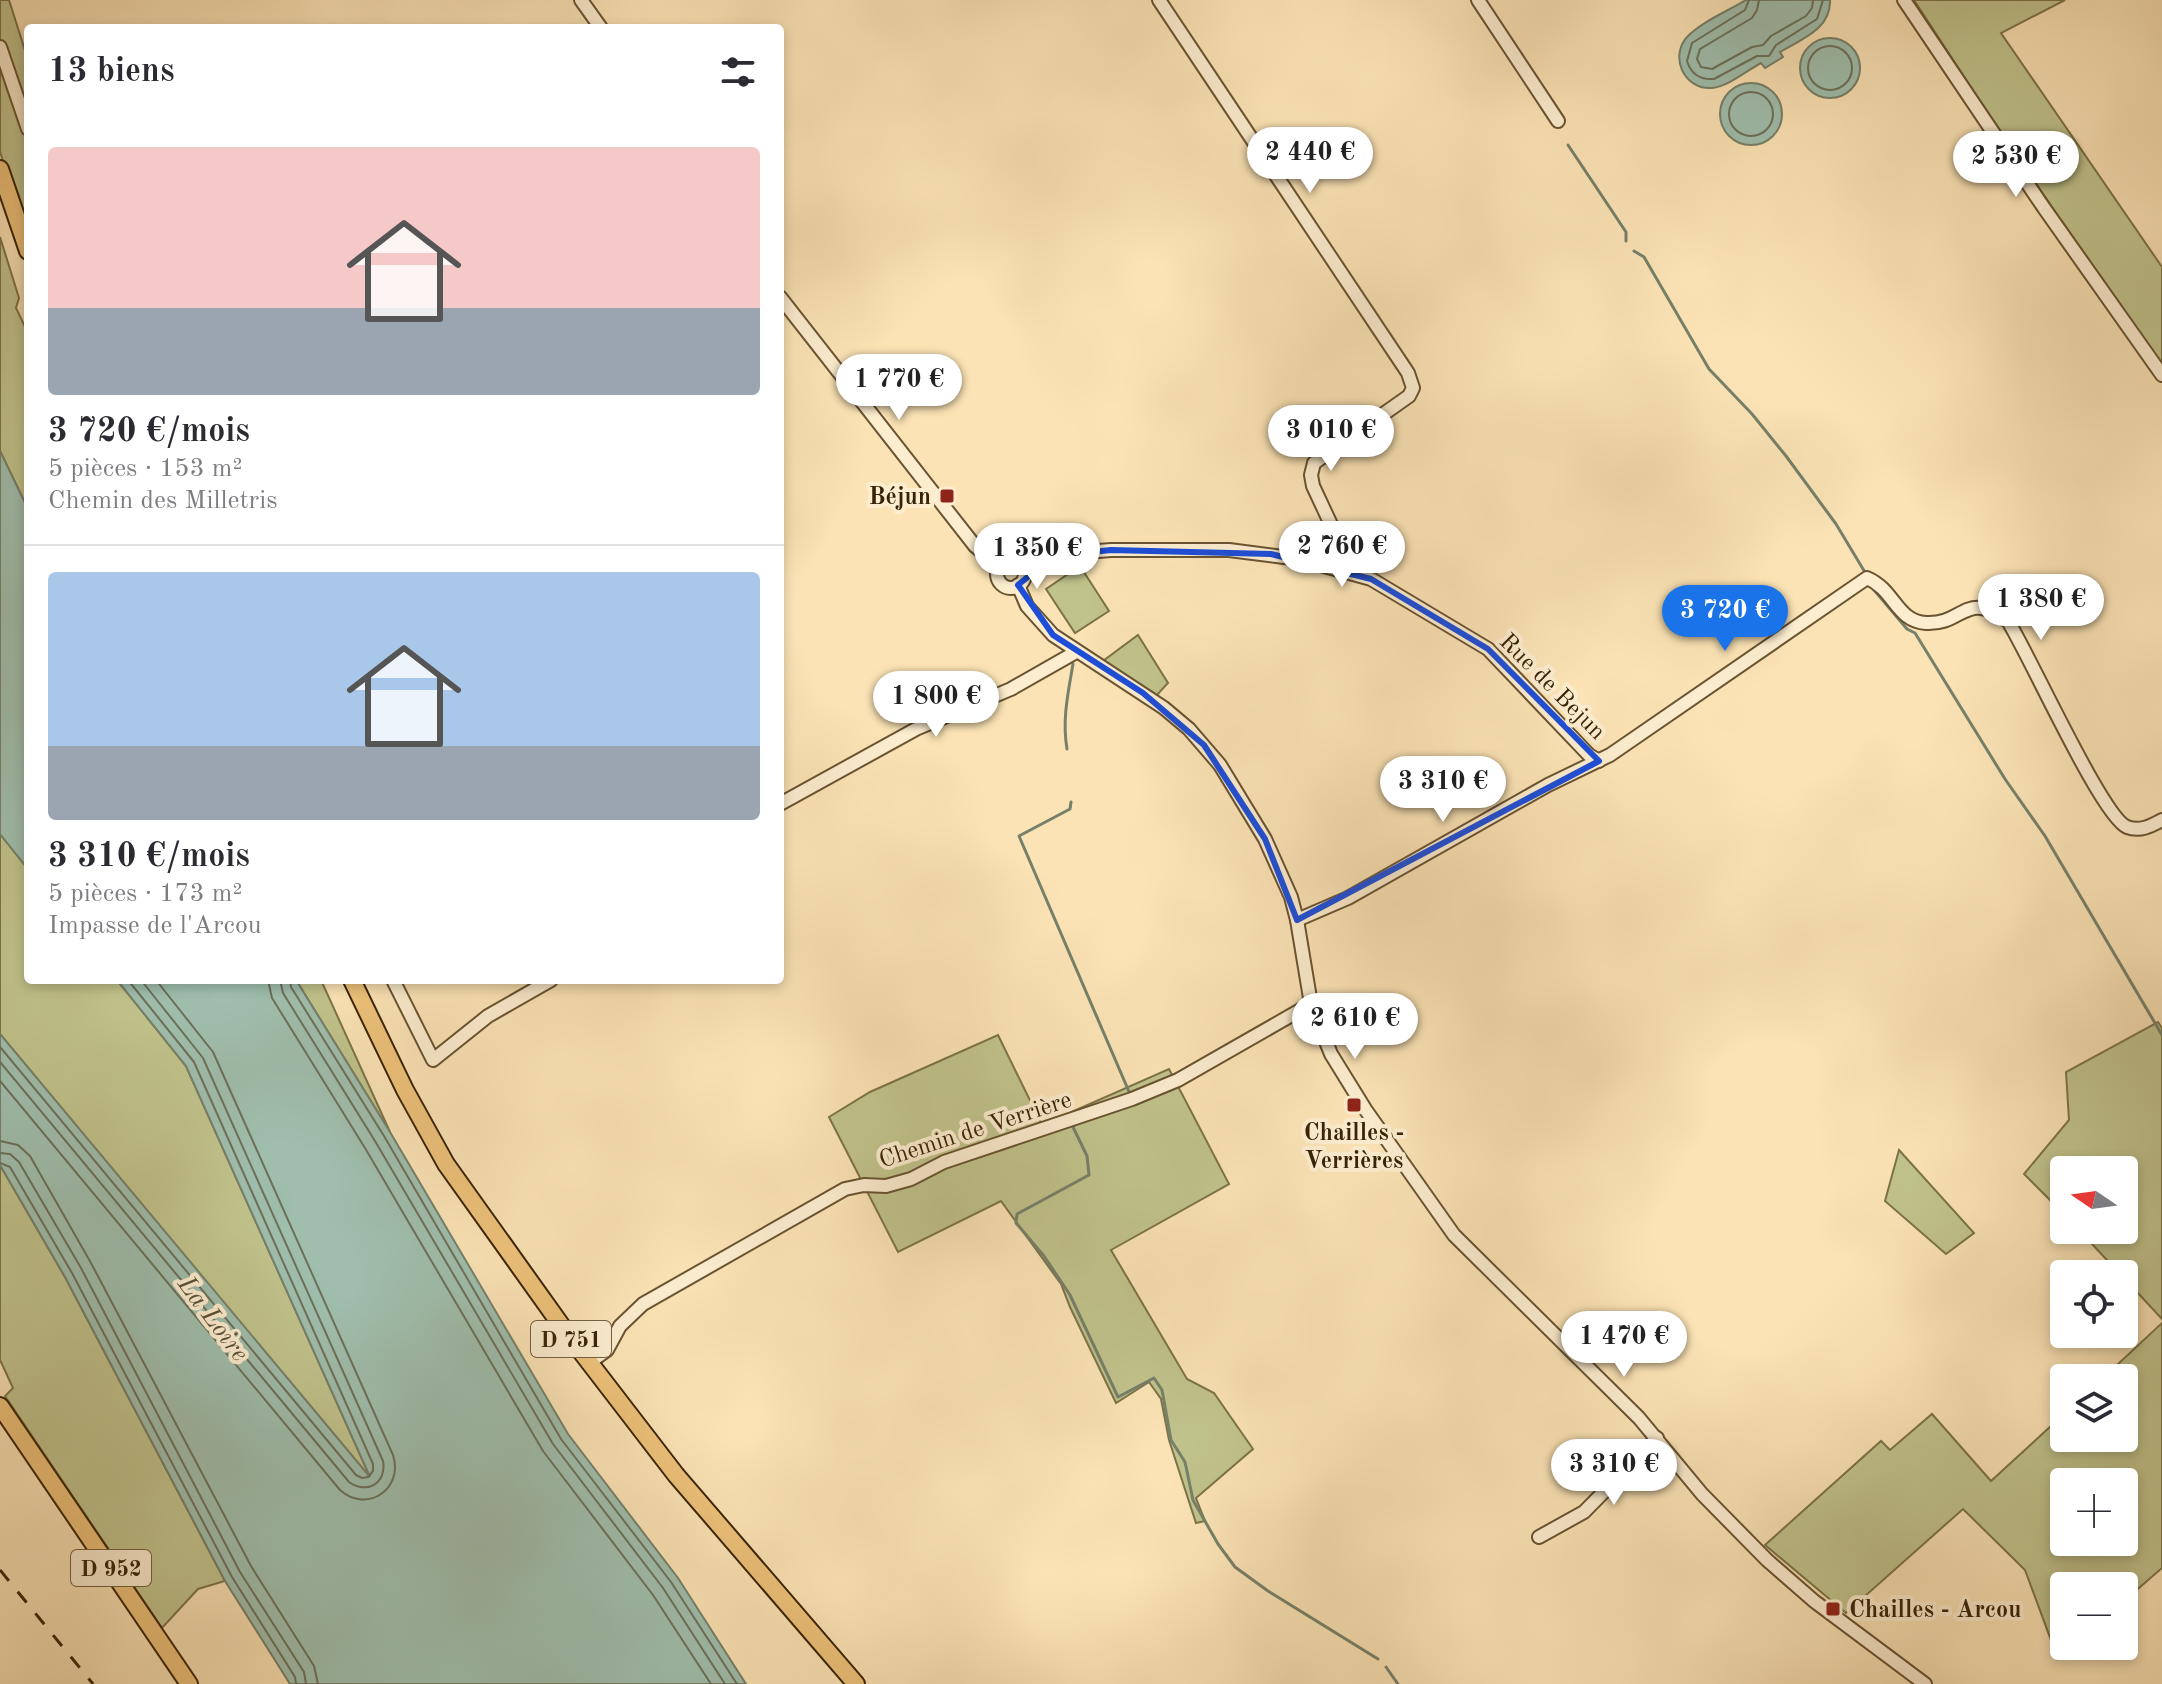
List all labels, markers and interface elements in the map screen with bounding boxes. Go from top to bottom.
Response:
icon: filters [716,50,760,94]
text: 13 biens [48,55,175,89]
pin: 2 440 € [1236,127,1384,195]
pin: 2 530 € [1942,131,2090,199]
text: 2 440 € [1265,140,1355,166]
text: 2 530 € [1971,144,2061,170]
icon: home [332,199,476,343]
pin: 1 770 € [825,354,973,422]
text: 1 770 € [854,367,944,393]
pin: 3 010 € [1257,405,1405,473]
text: 3 720 €/mois [48,415,250,449]
text: 3 010 € [1286,418,1376,444]
text: 5 pièces · 153 m² [48,456,242,482]
place label: Béjun [868,486,931,510]
marker: Béjun [938,487,956,505]
text: Chemin des Milletris [48,488,277,514]
pin: 2 760 € [1268,521,1416,589]
pin: 1 350 € [963,523,1111,591]
text: 2 760 € [1297,534,1387,560]
text: 1 350 € [992,536,1082,562]
pin: 1 380 € [1967,574,2115,642]
pin: 3 720 € [1651,585,1799,653]
text: 1 380 € [1996,587,2086,613]
text: 3 720 € [1680,598,1770,624]
icon: home [332,624,476,768]
street label: Rue de Bejun [1494,630,1609,745]
pin: 1 800 € [862,671,1010,739]
text: 1 800 € [891,684,981,710]
pin: 3 310 € [1369,756,1517,824]
text: 3 310 € [1398,769,1488,795]
text: 3 310 €/mois [48,840,250,874]
text: 5 pièces · 173 m² [48,881,242,907]
text: Impasse de l'Arcou [48,913,262,939]
pin: 2 610 € [1281,993,1429,1061]
text: 2 610 € [1310,1006,1400,1032]
street label: Chemin de Verrière [876,1088,1075,1173]
marker: Chailles - Verrières [1345,1096,1363,1114]
place label: Chailles - Verrières [1304,1122,1404,1174]
north arrow [2050,1156,2138,1244]
map controls [2050,1156,2138,1660]
button: locate [2050,1260,2138,1348]
water label: La Loire [172,1271,253,1367]
pin: 1 470 € [1550,1311,1698,1379]
road number: D 751 [531,1321,611,1357]
text: 1 470 € [1579,1324,1669,1350]
button: layers [2050,1364,2138,1452]
pin: 3 310 € [1540,1439,1688,1507]
text: 3 310 € [1569,1452,1659,1478]
button: + [2050,1468,2138,1556]
road number: D 952 [71,1550,151,1586]
button: − [2050,1572,2138,1660]
place label: Chailles - Arcou [1849,1599,2021,1623]
marker: Chailles - Arcou [1824,1600,1842,1618]

